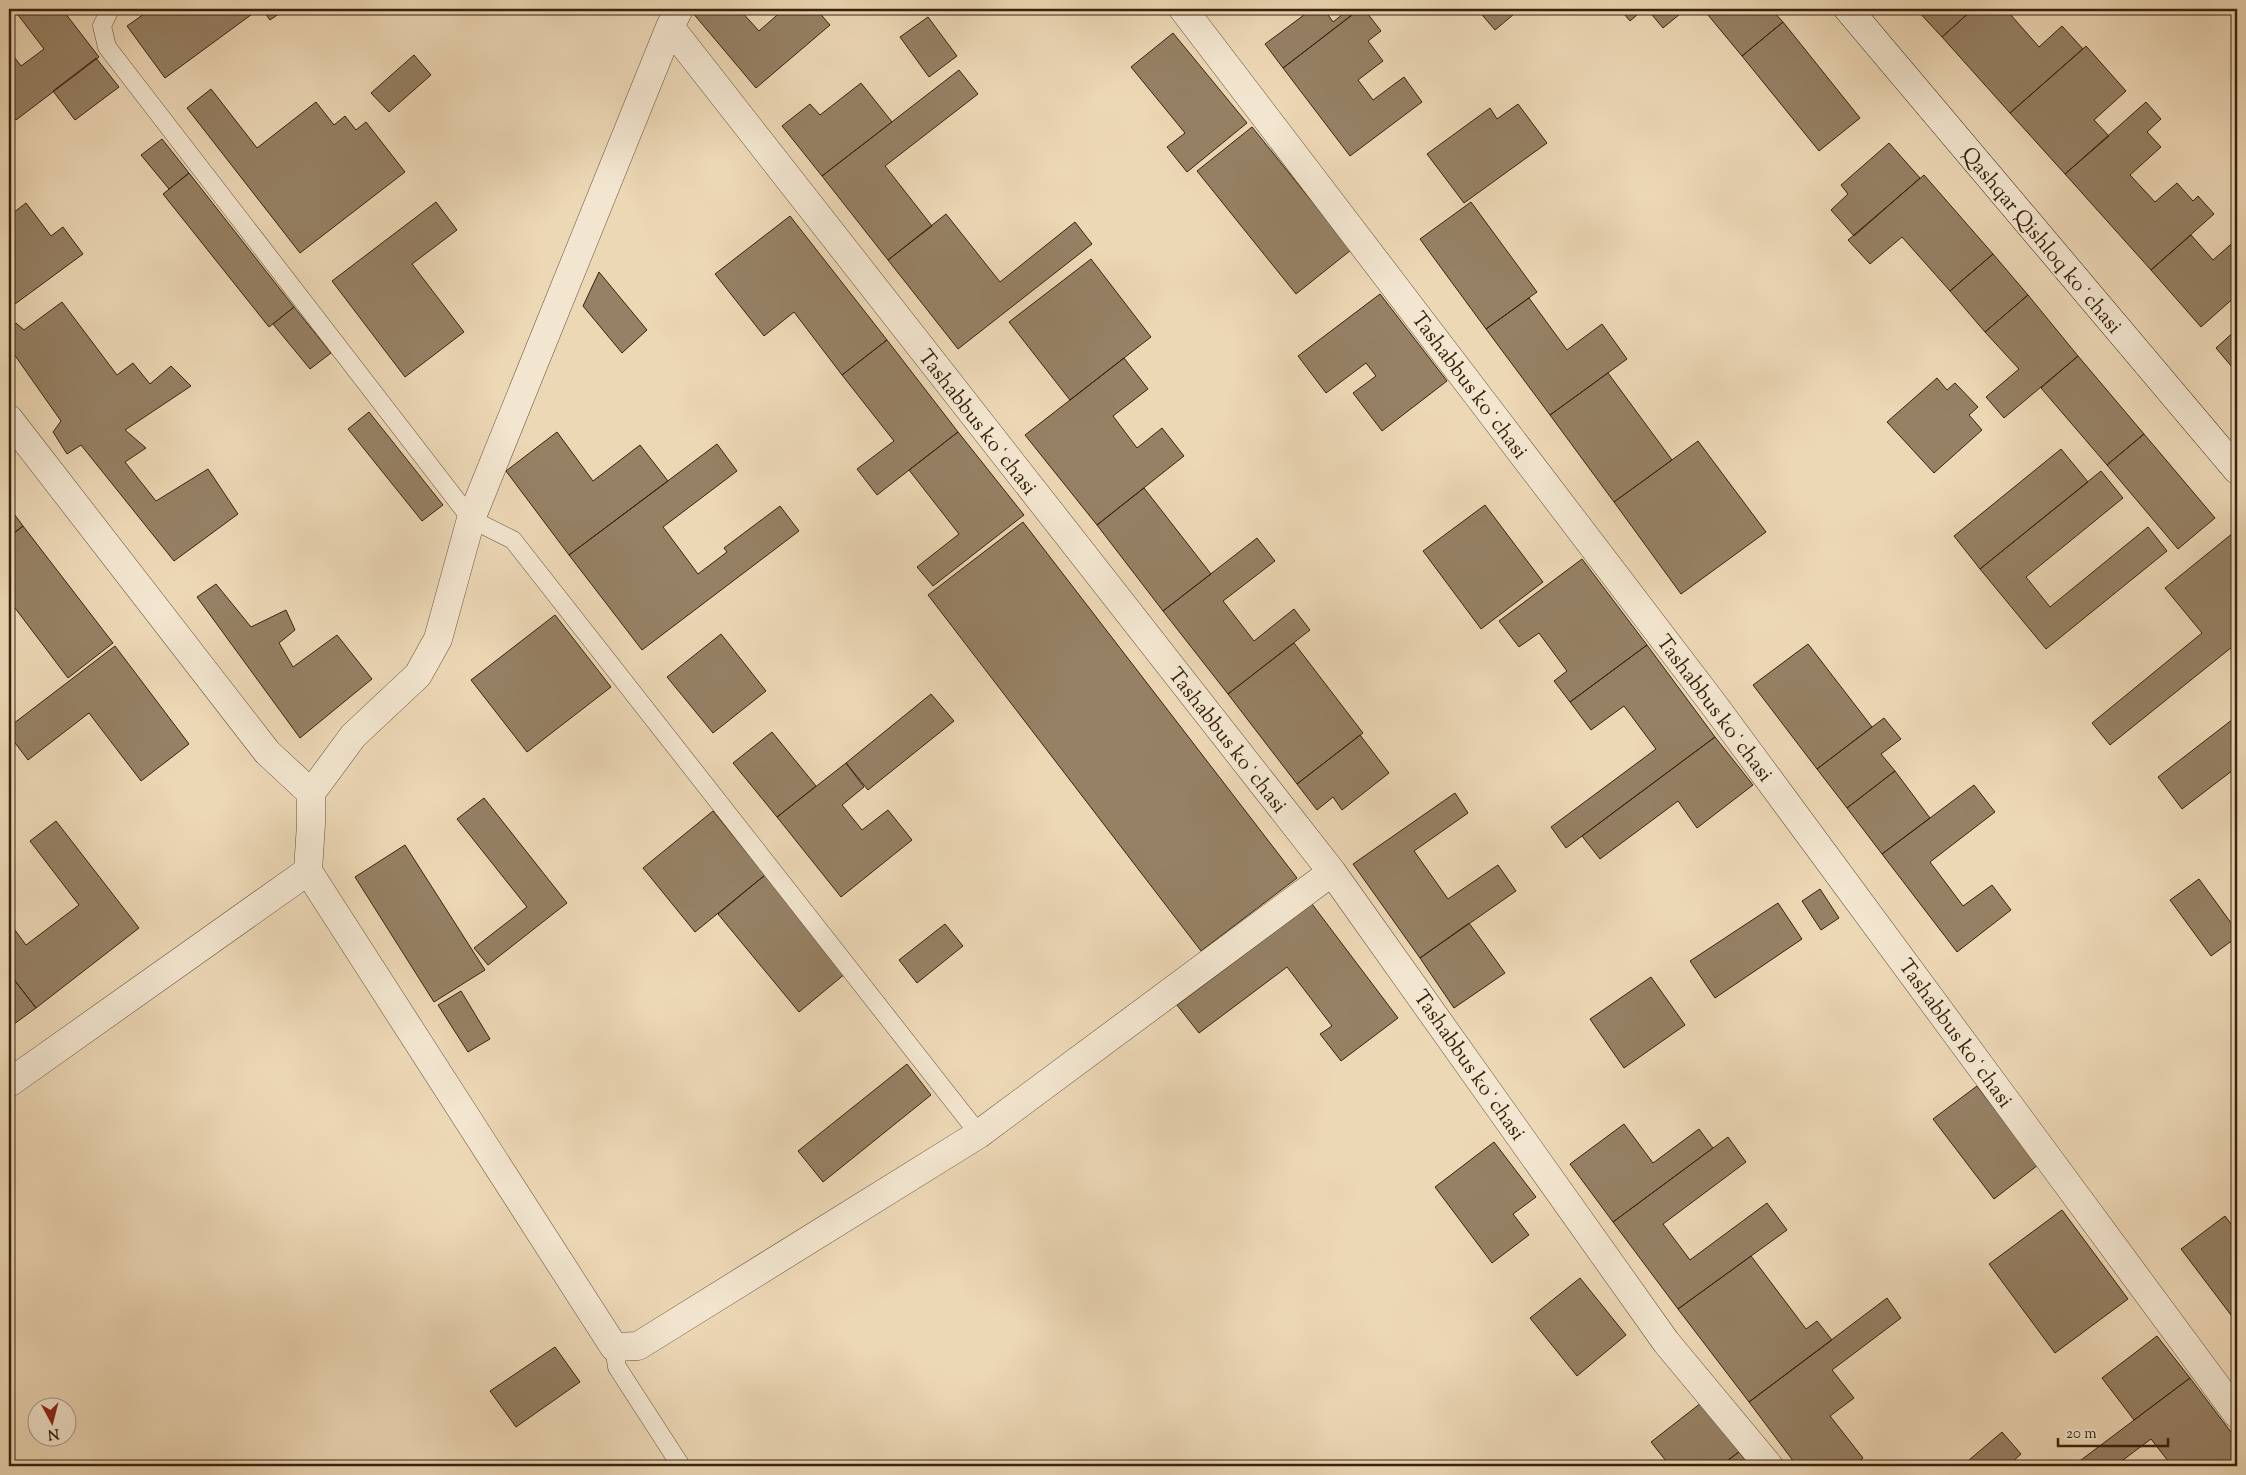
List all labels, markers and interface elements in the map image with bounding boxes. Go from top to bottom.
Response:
street label: Qashqar Qishloq koʻchasi [1953,141,2128,341]
street label: Tashabbus koʻchasi [1403,306,1534,466]
street label: Tashabbus koʻchasi [910,344,1043,502]
street label: Tashabbus koʻchasi [1648,629,1779,789]
street label: Tashabbus koʻchasi [1160,662,1293,820]
street label: Tashabbus koʻchasi [1890,954,2019,1115]
street label: Tashabbus koʻchasi [1405,985,1532,1148]
north arrow [28,1398,78,1448]
scale bar [2058,1415,2168,1447]
text: N [47,1422,60,1444]
text: 20 m [2066,1424,2097,1445]

